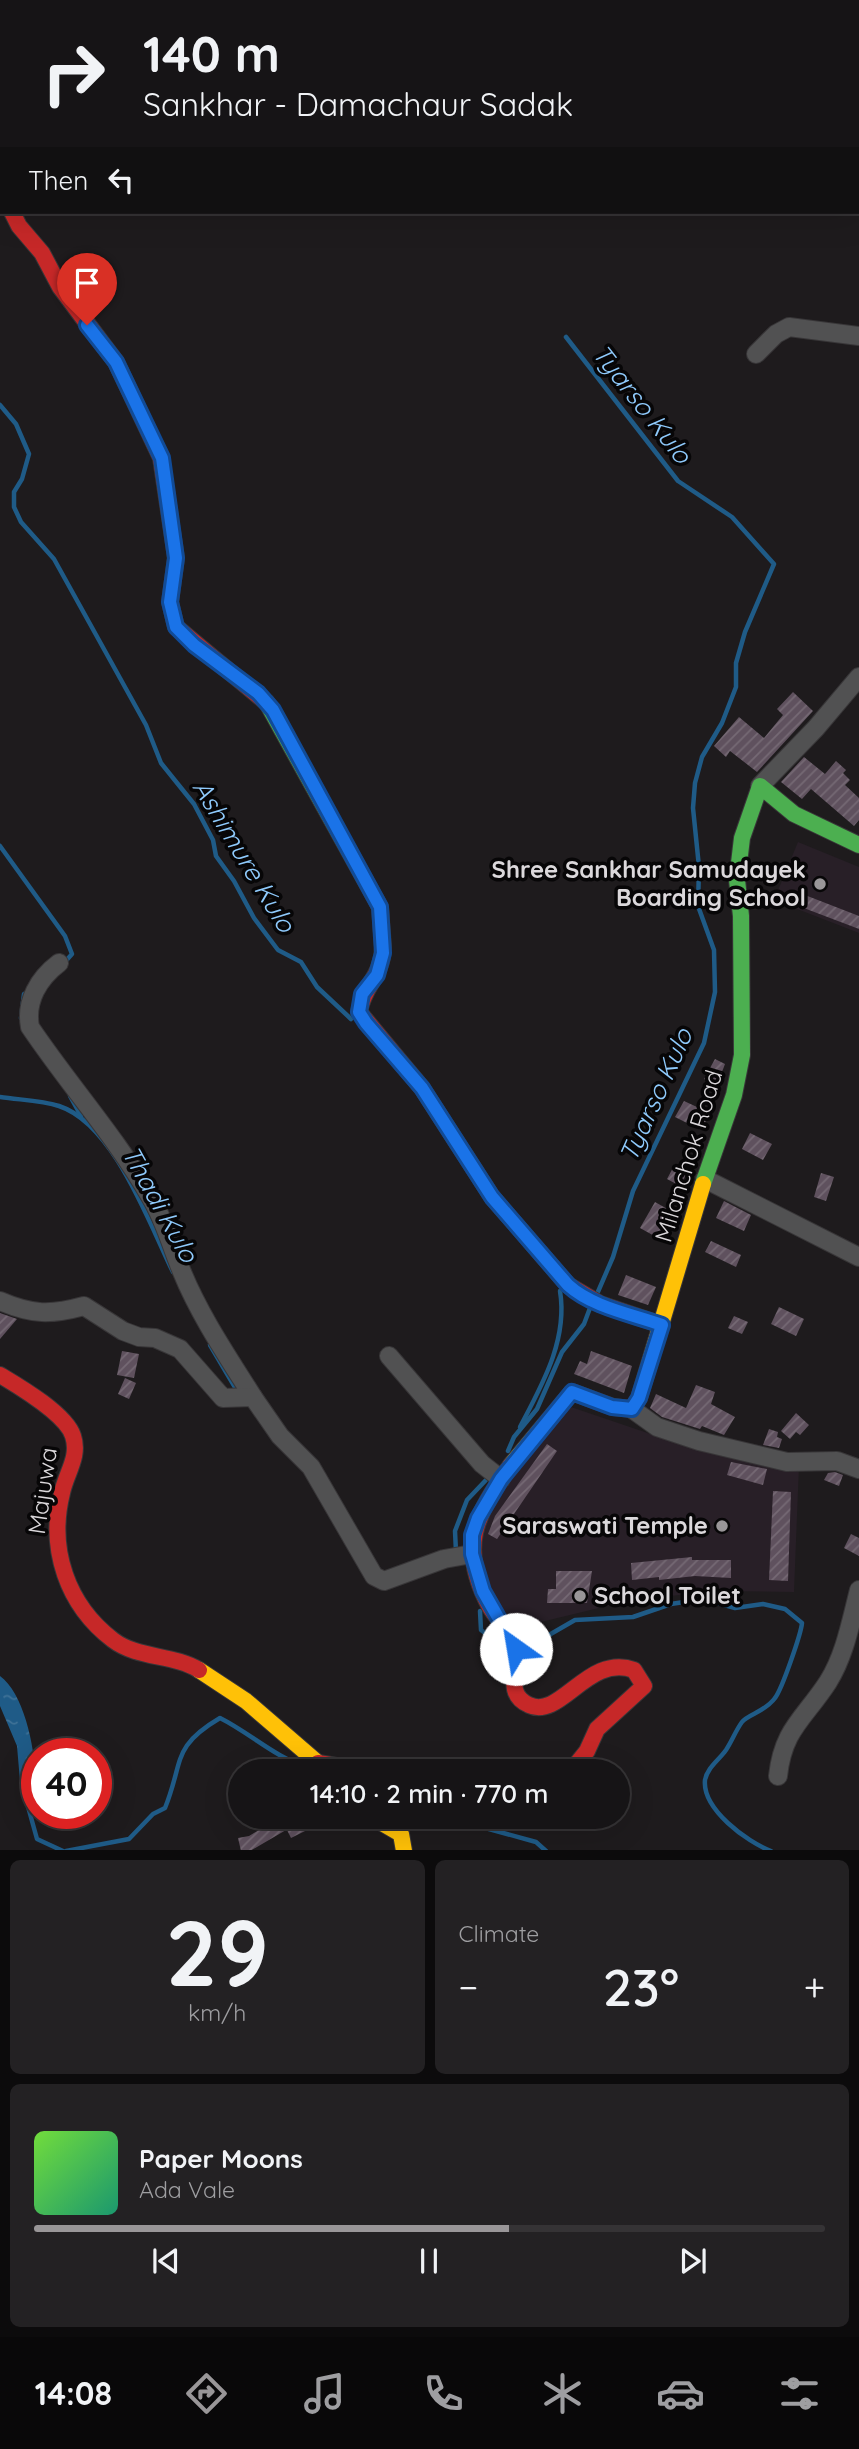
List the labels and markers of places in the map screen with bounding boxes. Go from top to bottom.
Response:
pin [57,253,117,325]
place label: Shree Sankhar Samudayek Boarding School [492,854,806,912]
marker: Shree Sankhar Samudayek Boarding School [812,876,828,892]
place label: Saraswati Temple [502,1510,708,1540]
marker: Saraswati Temple [714,1518,730,1534]
place label: School Toilet [594,1580,741,1610]
marker: School Toilet [572,1588,588,1604]

